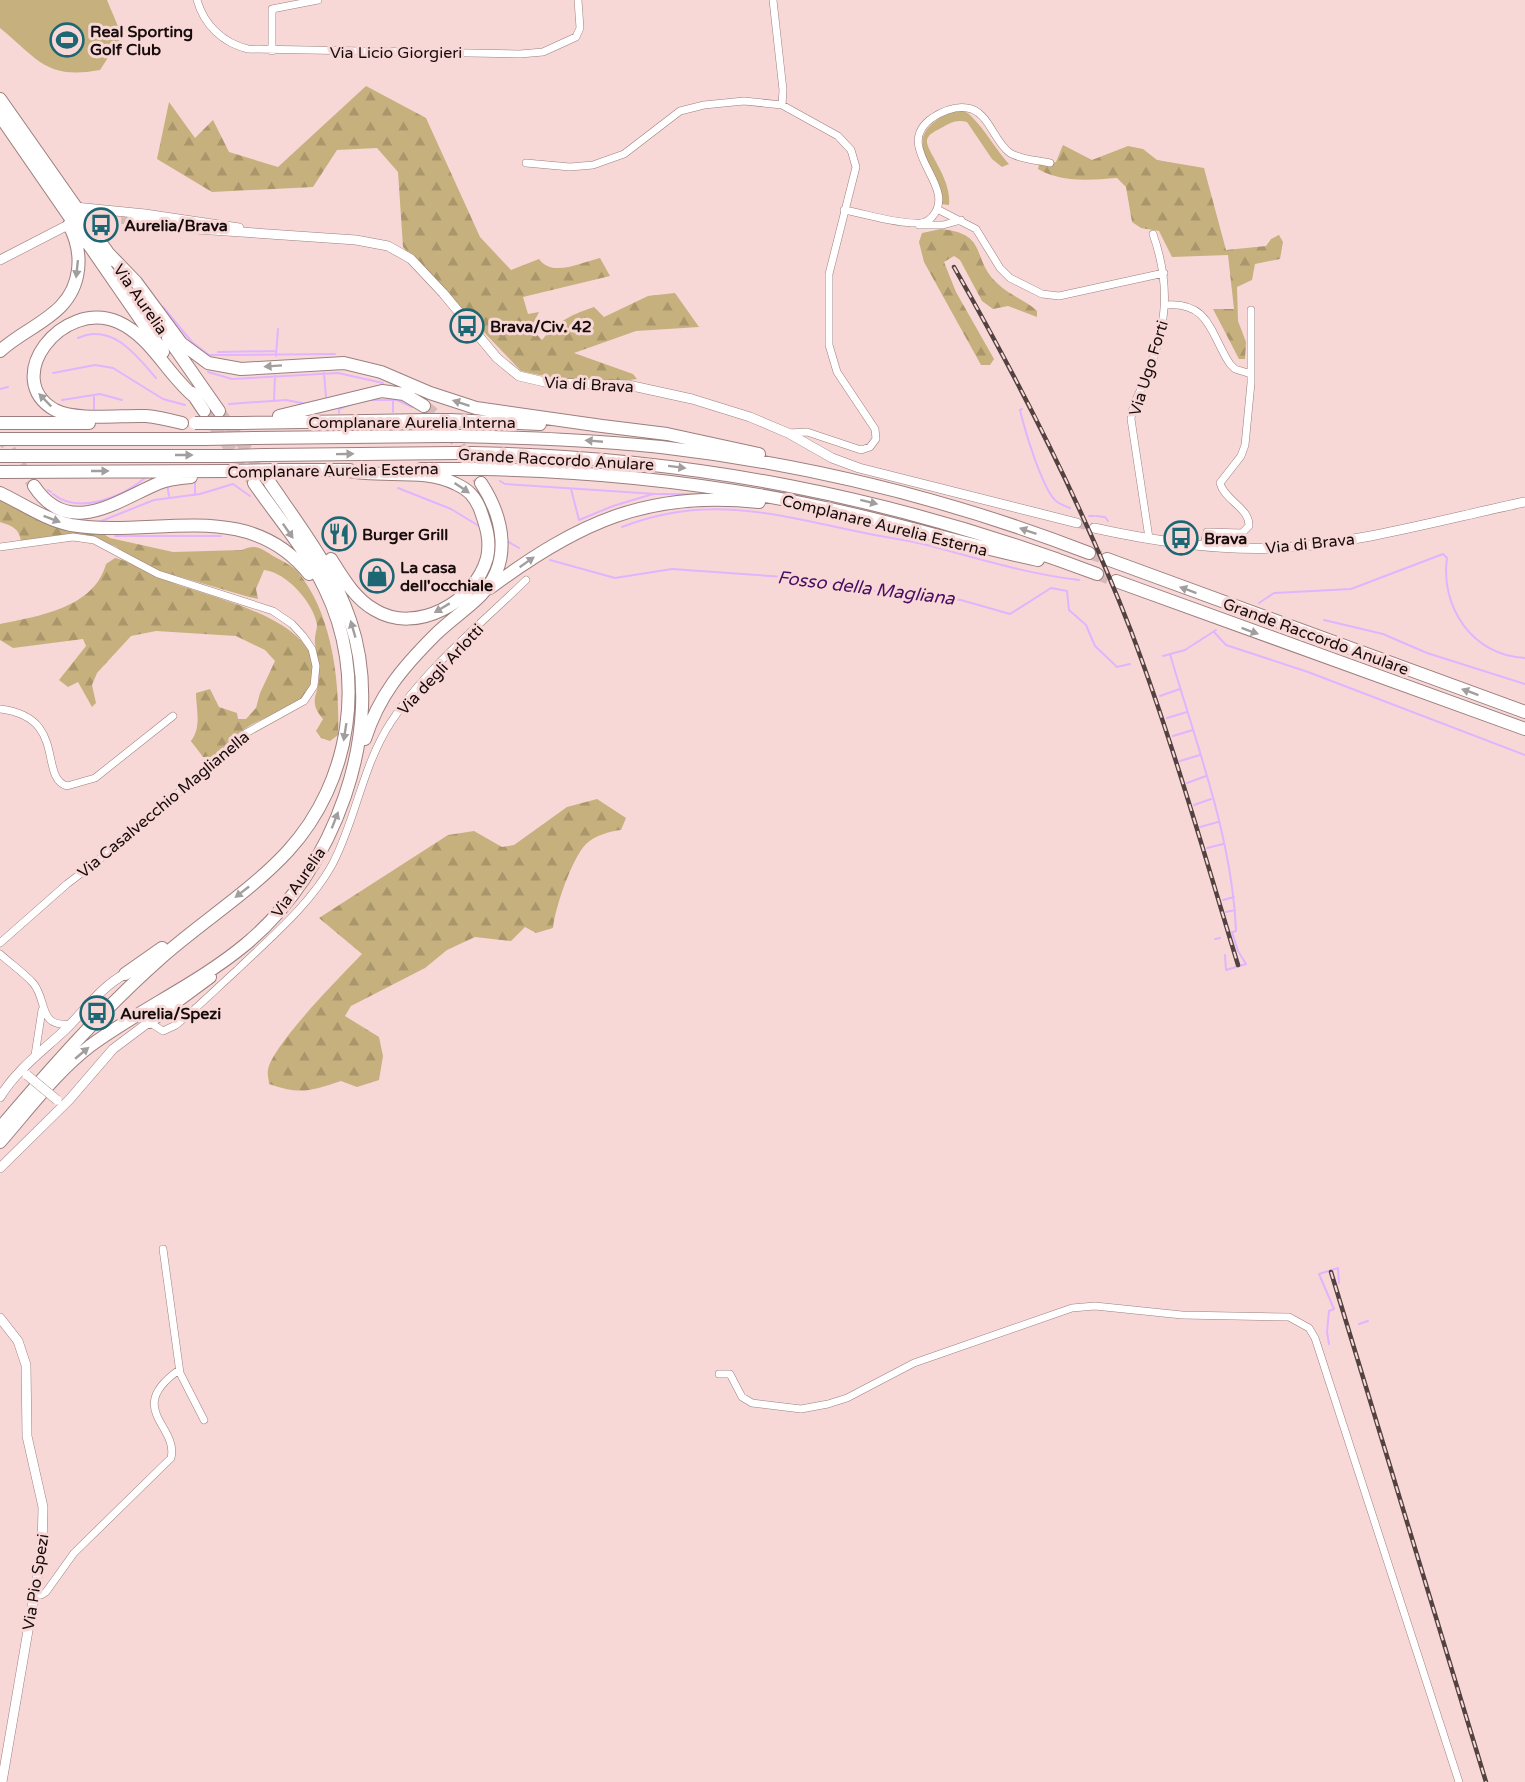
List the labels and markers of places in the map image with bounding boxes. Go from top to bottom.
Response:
sports icon: Real Sporting Golf Club [49,22,85,58]
place label: Real Sporting Golf Club [90,22,193,60]
bus stop icon: Aurelia/Brava [83,207,119,243]
place label: Aurelia/Brava [124,216,228,236]
bus stop icon: Brava/Civ. 42 [449,308,485,344]
place label: Brava/Civ. 42 [490,317,592,337]
restaurant icon: Burger Grill [321,516,357,552]
bus stop icon: Brava [1163,520,1199,556]
place label: Burger Grill [362,525,448,545]
place label: Brava [1204,529,1247,549]
shop icon: La casa dell'occhiale [359,558,395,594]
place label: La casa dell'occhiale [400,558,493,596]
bus stop icon: Aurelia/Spezi [79,995,115,1031]
place label: Aurelia/Spezi [120,1004,221,1024]

